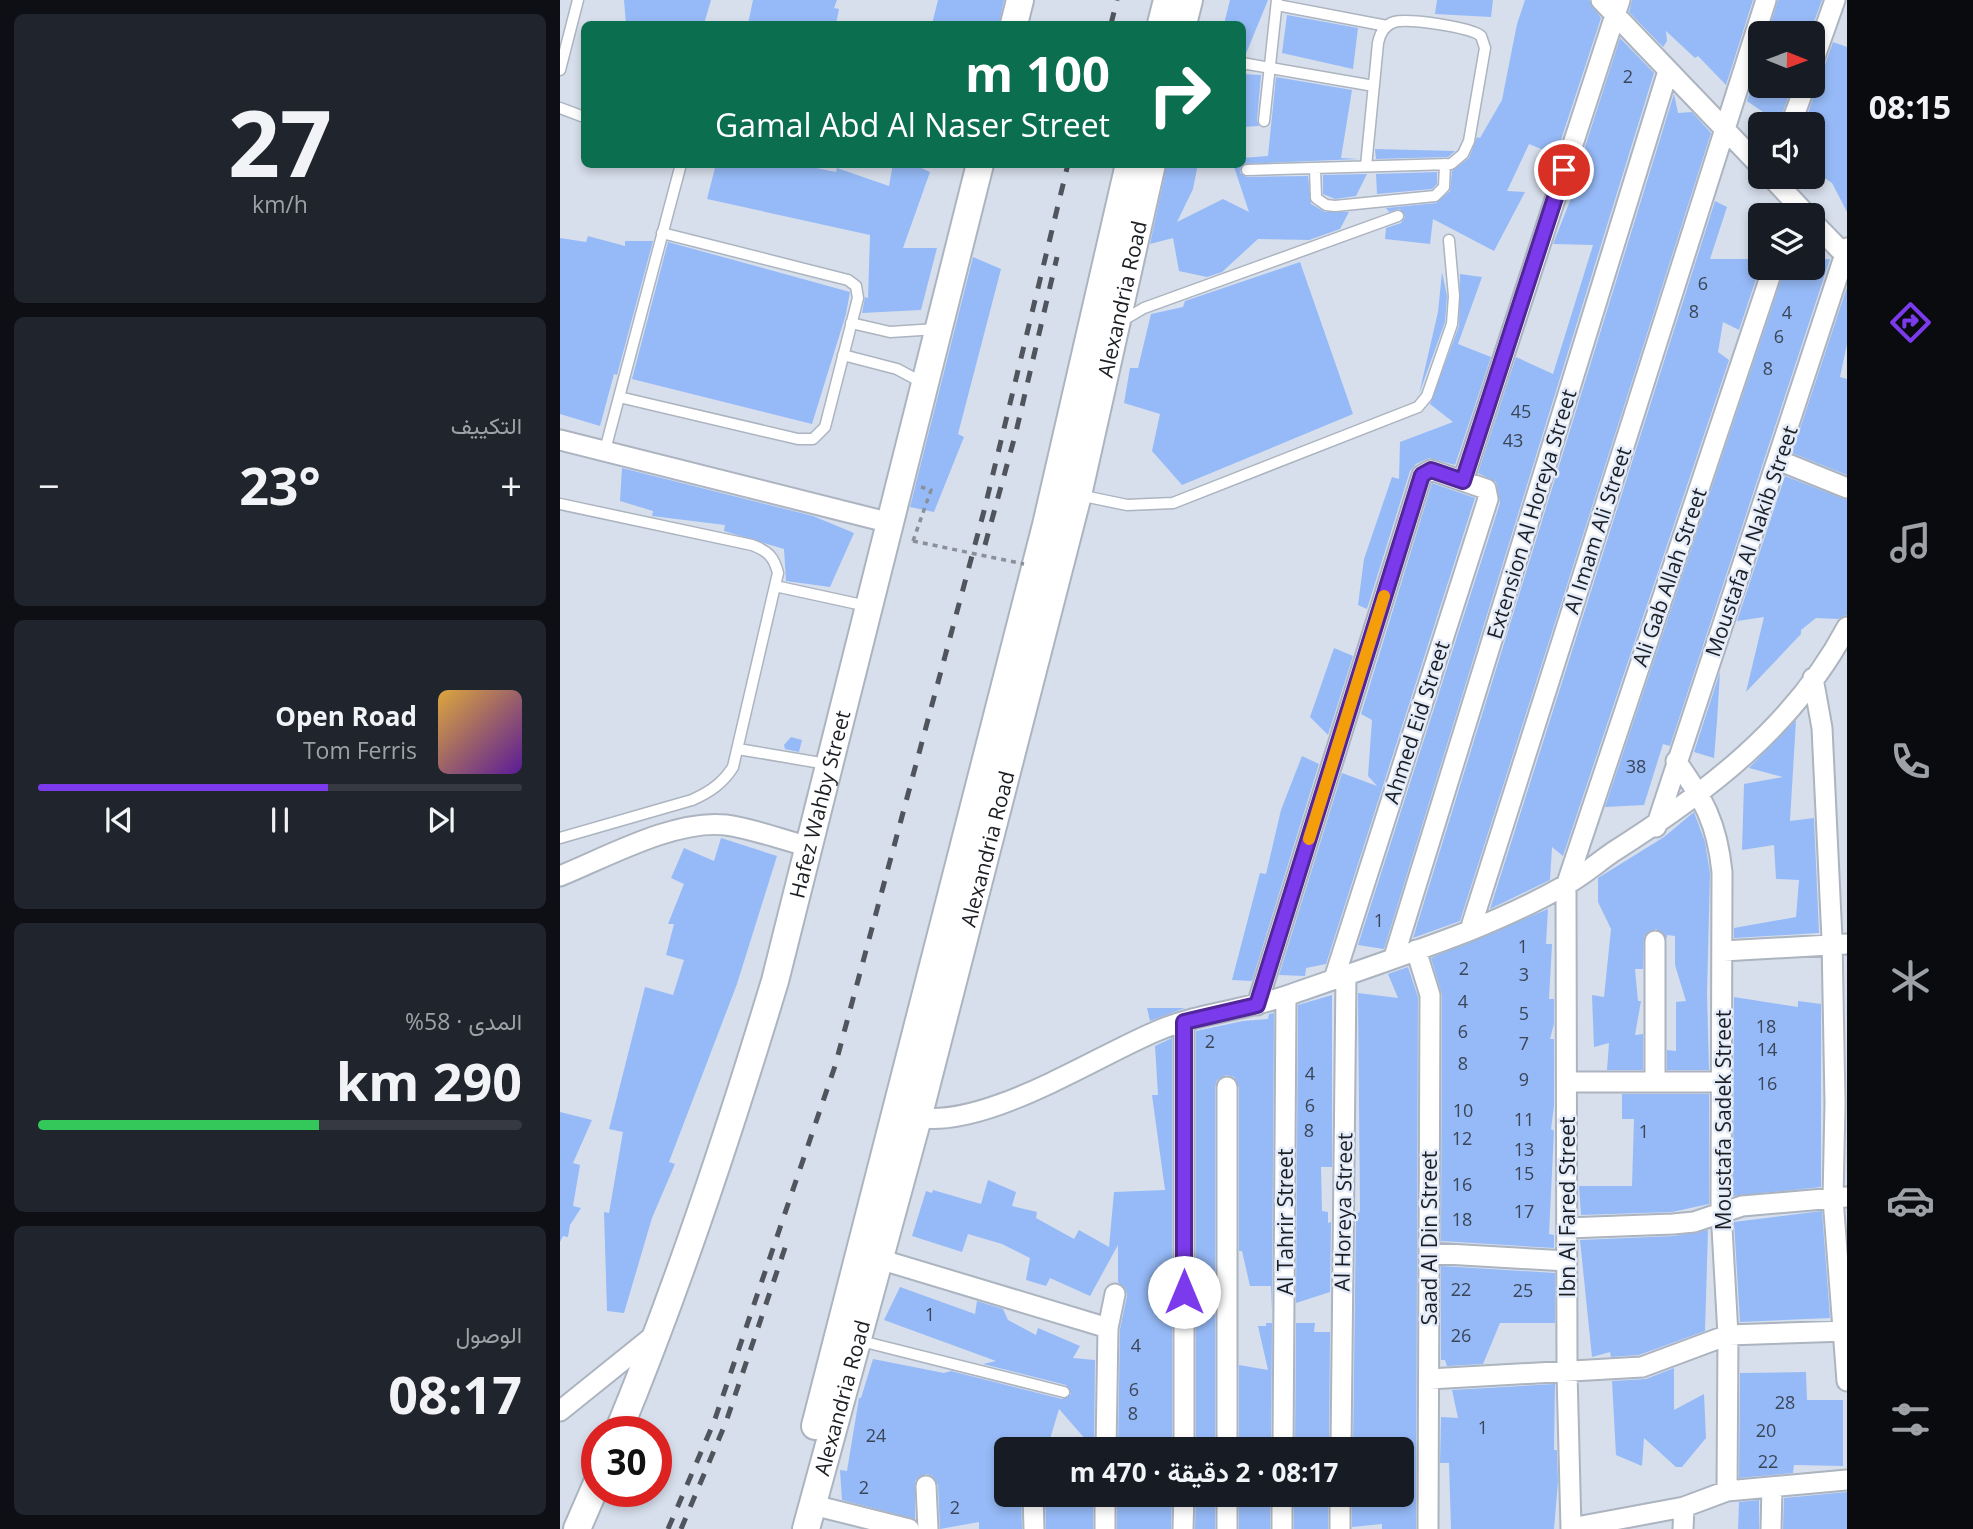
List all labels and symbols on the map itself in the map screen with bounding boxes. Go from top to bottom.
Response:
north arrow [1748,21,1825,98]
house number: 2 [1623,64,1633,88]
pin [1534,140,1594,200]
street label: Alexandria Road [1091,218,1153,380]
house number: 6 [1698,271,1708,295]
house number: 8 [1689,299,1699,323]
house number: 4 [1782,300,1792,324]
house number: 6 [1774,324,1784,348]
house number: 8 [1763,356,1773,380]
street label: Extension Al Horeya Street [1480,386,1582,642]
house number: 45 [1511,399,1531,423]
street label: Moustafa Al Nakib Street [1698,422,1804,660]
house number: 43 [1503,428,1523,452]
street label: Al Imam Ali Street [1557,443,1637,617]
street label: Ali Gab Allah Street [1625,484,1713,670]
street label: Ahmed Eid Street [1376,637,1456,807]
street label: Hafez Wahby Street [782,707,856,901]
house number: 38 [1626,754,1646,778]
street label: Alexandria Road [954,768,1021,930]
house number: 1 [1374,908,1384,932]
house number: 1 [1518,934,1528,958]
house number: 2 [1459,956,1469,980]
house number: 3 [1519,962,1529,986]
house number: 4 [1458,989,1468,1013]
house number: 5 [1519,1001,1529,1025]
street label: Moustafa Sadek Street [1709,1010,1737,1230]
house number: 18 [1756,1014,1776,1038]
house number: 6 [1458,1019,1468,1043]
house number: 2 [1205,1029,1215,1053]
house number: 7 [1519,1031,1529,1055]
house number: 14 [1757,1037,1777,1061]
house number: 8 [1458,1051,1468,1075]
house number: 4 [1305,1061,1315,1085]
house number: 9 [1519,1067,1529,1091]
house number: 16 [1757,1071,1777,1095]
house number: 6 [1305,1093,1315,1117]
house number: 10 [1453,1098,1473,1122]
house number: 11 [1514,1107,1534,1131]
street label: Ibn Al Fared Street [1553,1117,1581,1297]
house number: 8 [1304,1118,1314,1142]
house number: 1 [1639,1119,1649,1143]
house number: 12 [1452,1126,1472,1150]
street label: Al Horeya Street [1328,1132,1358,1292]
house number: 13 [1514,1137,1534,1161]
street label: Al Tahrir Street [1271,1149,1299,1295]
street label: Saad Al Din Street [1415,1151,1443,1325]
house number: 15 [1514,1161,1534,1185]
house number: 16 [1452,1172,1472,1196]
house number: 17 [1514,1199,1534,1223]
house number: 18 [1452,1207,1472,1231]
position arrow [1147,1255,1221,1329]
house number: 22 [1451,1277,1471,1301]
house number: 25 [1513,1278,1533,1302]
house number: 1 [925,1302,935,1326]
street label: Alexandria Road [807,1317,876,1479]
house number: 26 [1451,1323,1471,1347]
house number: 4 [1131,1333,1141,1357]
house number: 6 [1129,1377,1139,1401]
house number: 28 [1775,1390,1795,1414]
house number: 8 [1128,1401,1138,1425]
house number: 1 [1478,1415,1488,1439]
speed limit sign: 30 [581,1416,672,1507]
house number: 20 [1756,1418,1776,1442]
house number: 24 [866,1423,886,1447]
house number: 22 [1758,1449,1778,1473]
house number: 2 [859,1475,869,1499]
house number: 2 [950,1495,960,1519]

